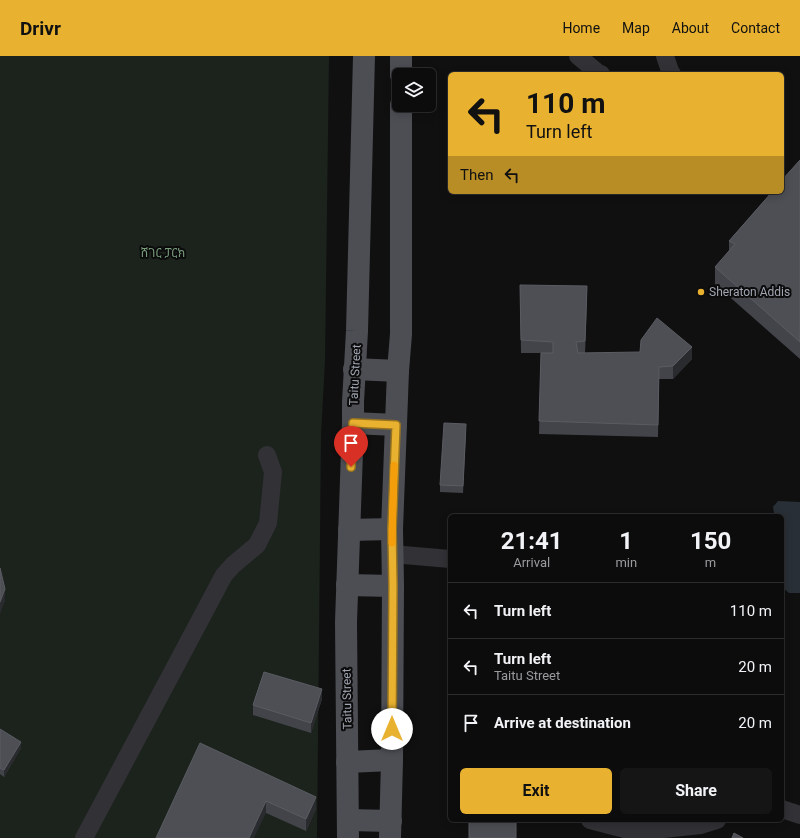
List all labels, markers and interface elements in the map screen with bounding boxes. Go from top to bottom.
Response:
text: Drivr [20,17,61,40]
text: Home [562,20,600,36]
text: Map [622,20,650,36]
text: About [672,20,709,36]
text: Contact [731,20,780,36]
map controls [392,68,436,112]
button: layers [392,68,436,112]
text: 110 m [526,87,605,120]
icon: left [460,88,512,140]
text: Turn left [526,121,592,142]
icon: left [501,164,523,186]
text: Then [460,166,493,184]
park label: ሸገር ፓርክ [141,246,185,260]
place label: Sheraton Addis [709,285,790,299]
marker: Sheraton Addis [696,287,706,297]
street label: Taitu Street [346,344,364,406]
pin [334,426,368,467]
icon: arrive [340,432,362,454]
text: 21:41 [501,527,563,555]
text: 1 [619,527,633,555]
text: 150 [690,527,731,555]
text: Arrival [513,555,550,570]
text: min [615,555,637,570]
text: m [705,555,716,570]
icon: left [460,600,482,622]
text: Turn left [494,602,551,620]
text: 110 m [730,602,772,620]
text: Turn left [494,650,551,668]
icon: left [460,656,482,678]
text: 20 m [738,658,772,676]
street label: Taitu Street [339,668,355,730]
text: Taitu Street [494,668,560,683]
position arrow [371,708,413,750]
icon: arrive [460,712,482,734]
text: Arrive at destination [494,714,631,732]
text: 20 m [738,714,772,732]
button: Exit [460,768,612,814]
button: Share [620,768,772,814]

